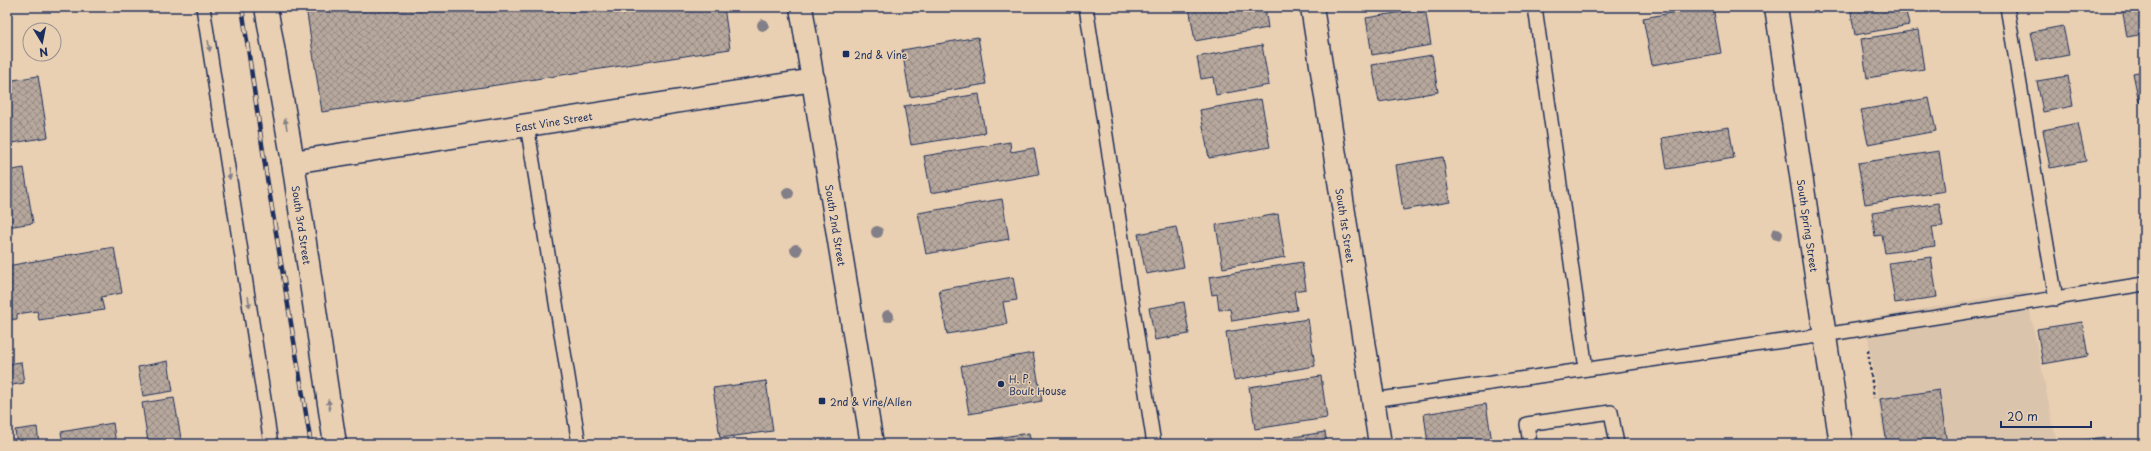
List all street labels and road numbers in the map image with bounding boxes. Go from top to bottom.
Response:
street label: East Vine Street [514,107,594,134]
street label: South Spring Street [1794,178,1823,273]
street label: South 2nd Street [822,183,850,267]
street label: South 3rd Street [289,184,316,265]
street label: South 1st Street [1333,187,1359,264]

